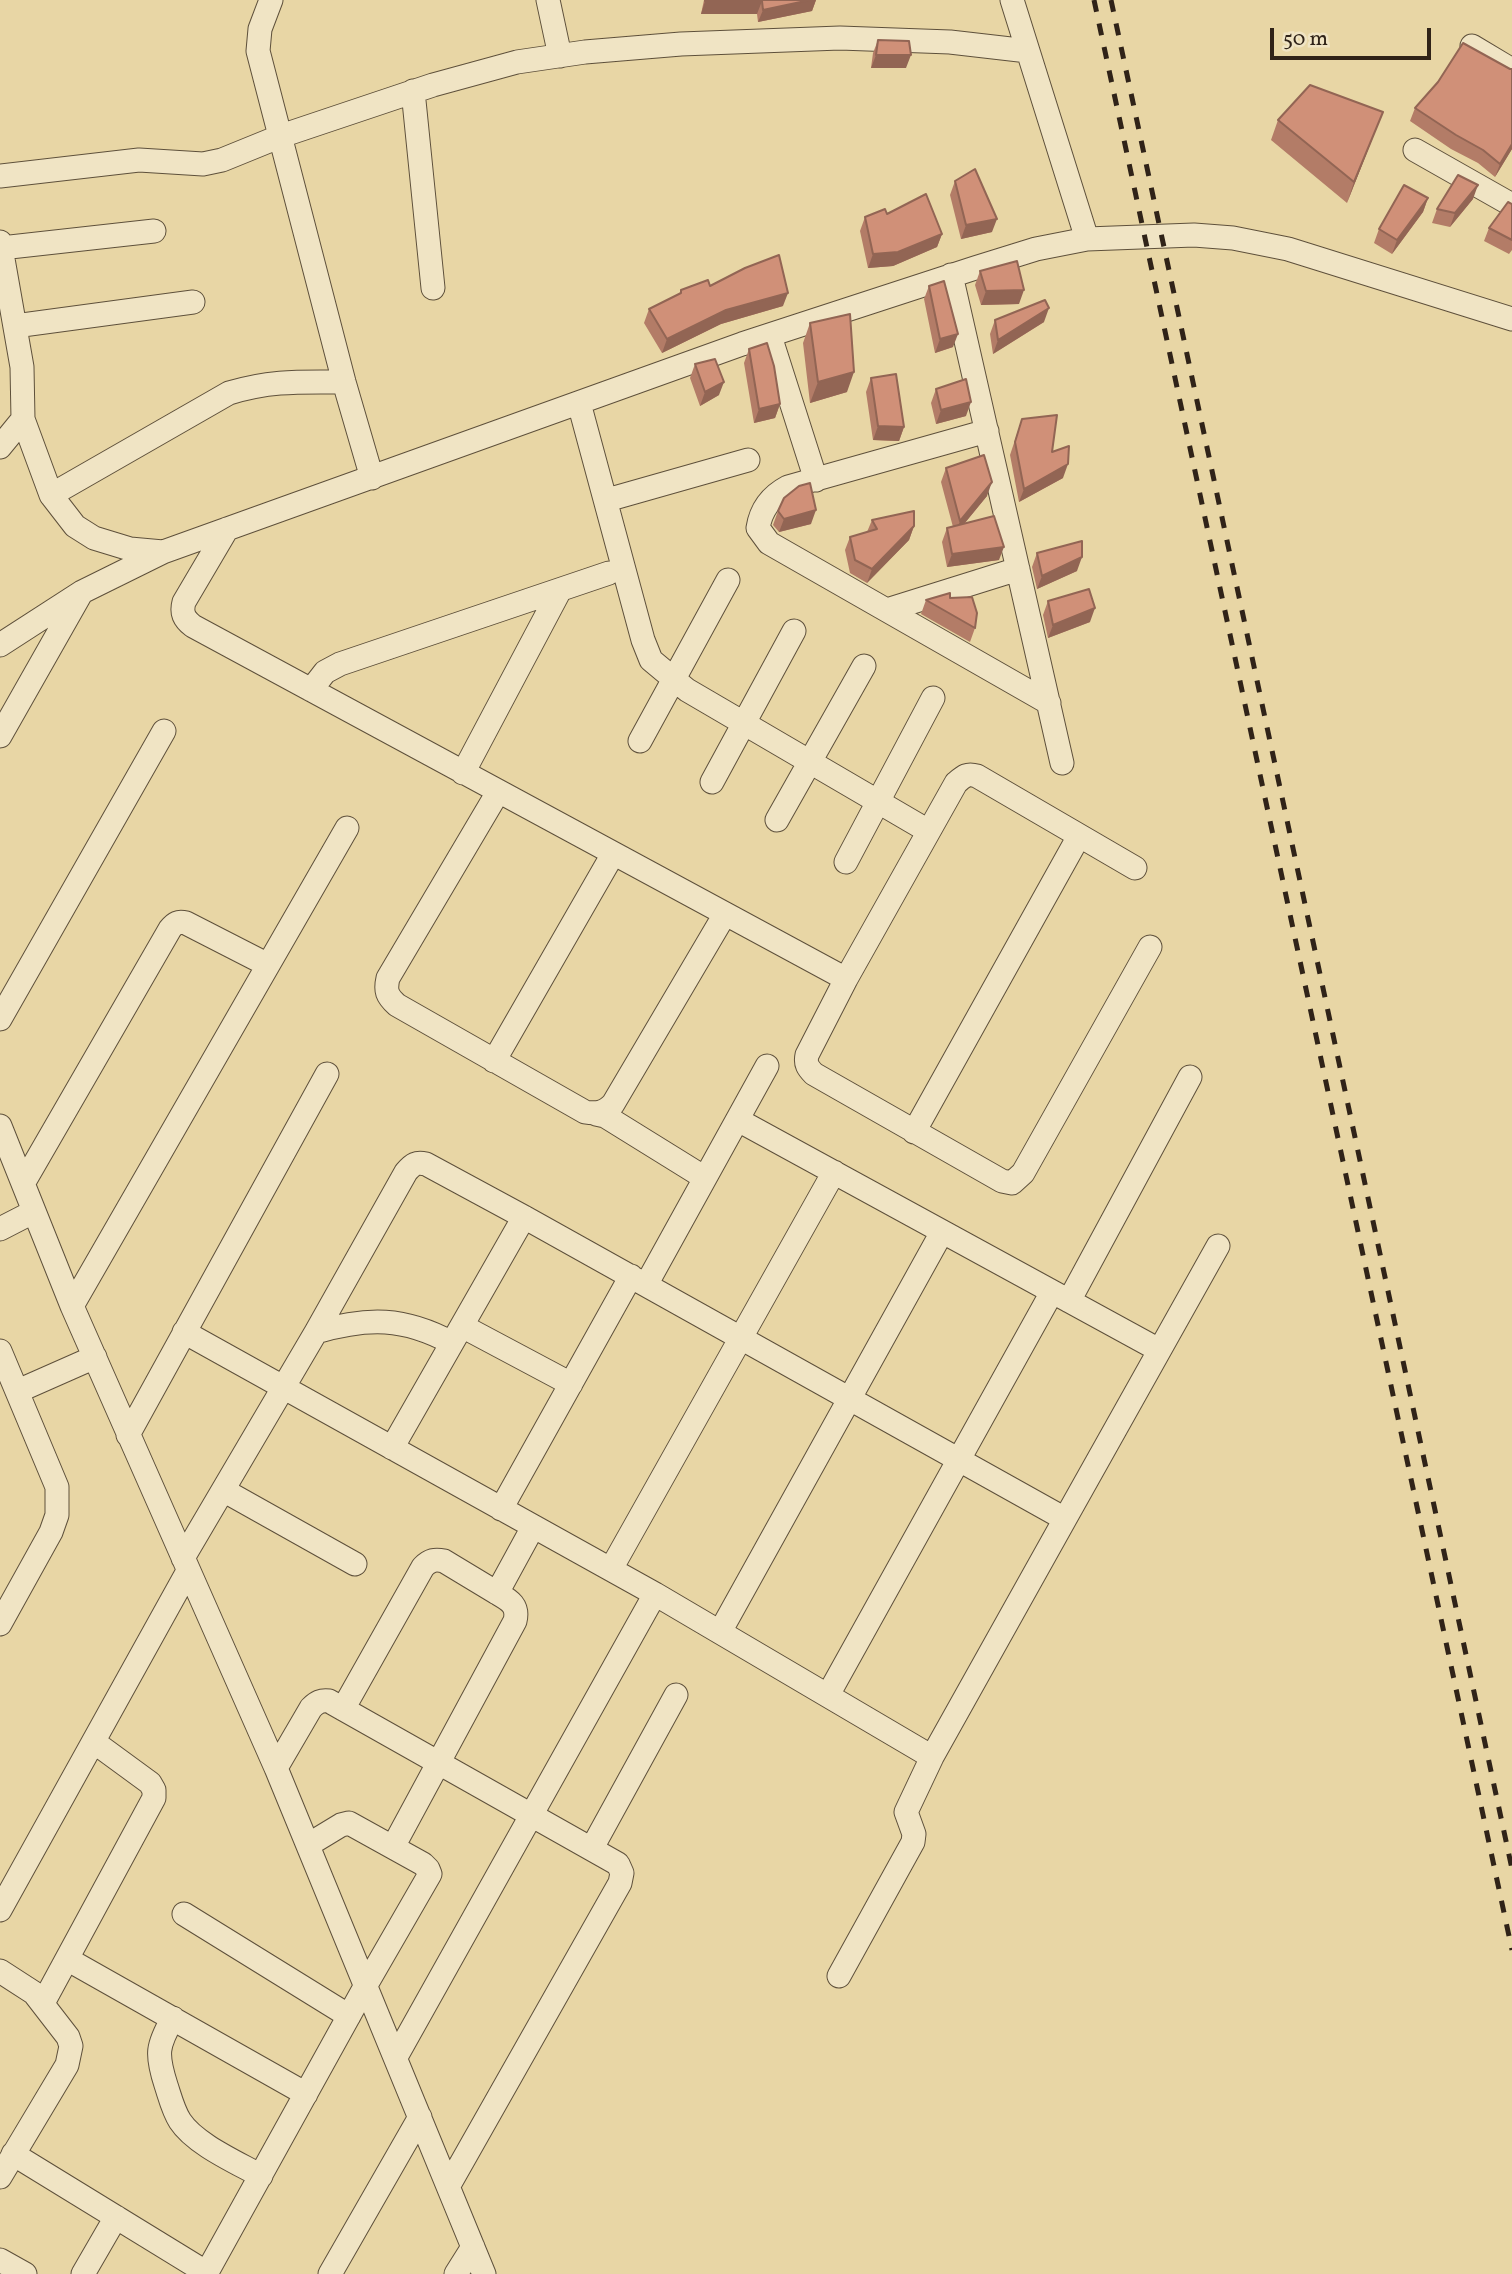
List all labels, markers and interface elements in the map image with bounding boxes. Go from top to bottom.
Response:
scale bar [1274,14,1435,58]
text: 50 m [1283,25,1328,54]

